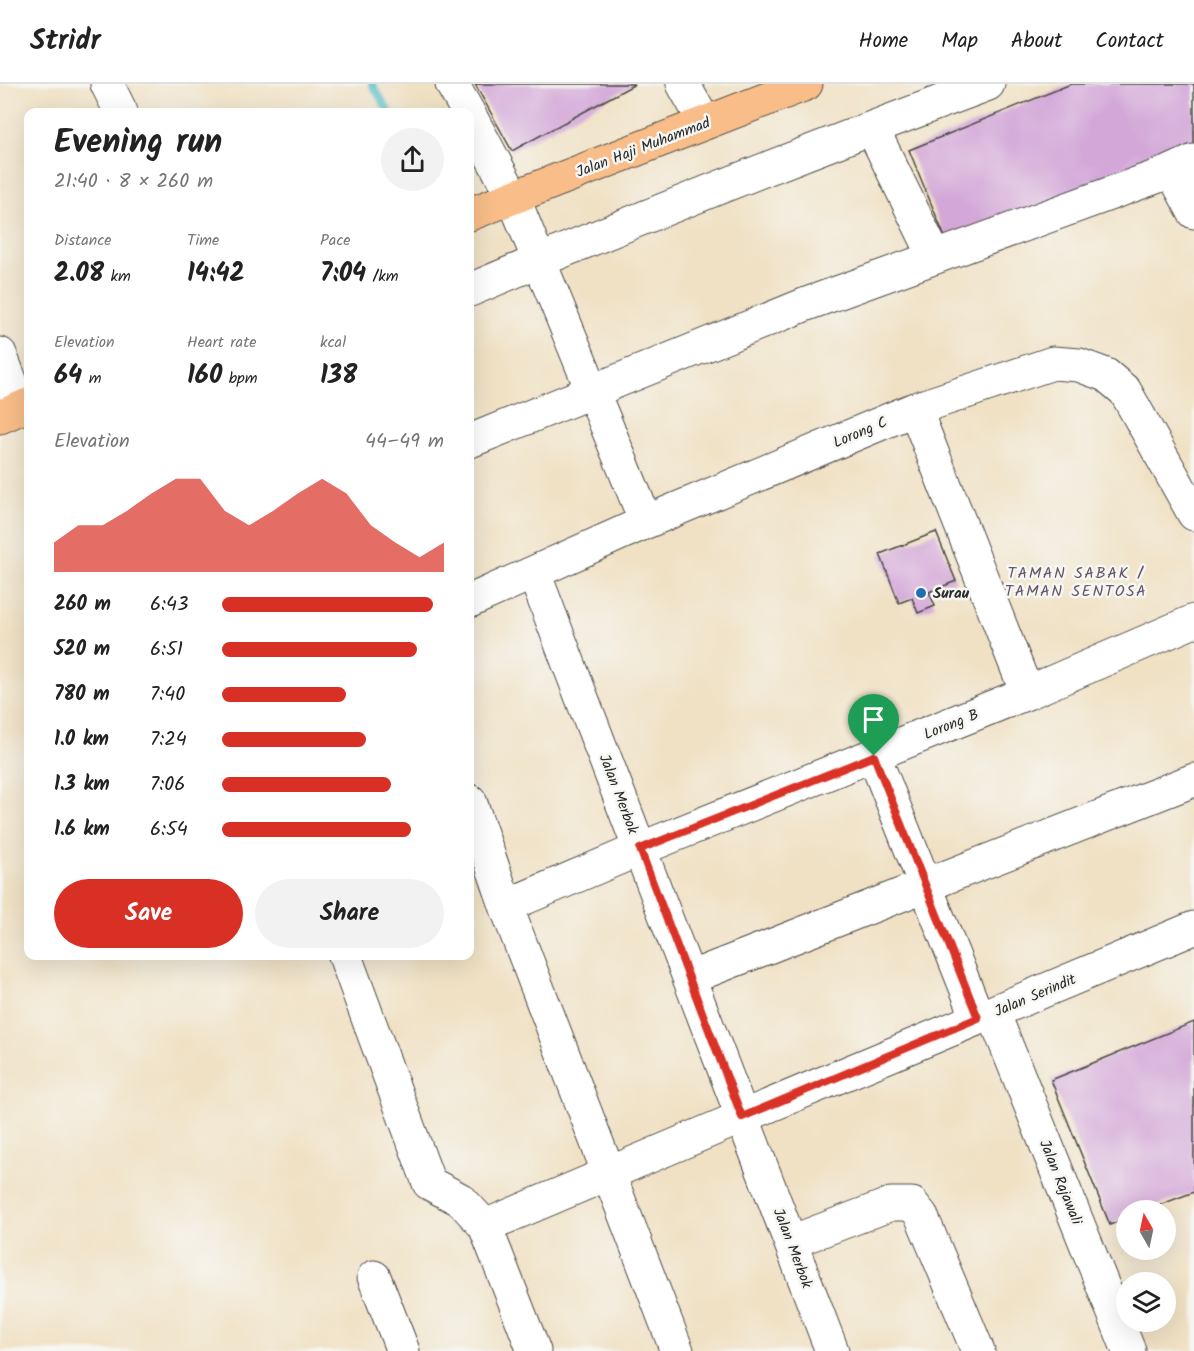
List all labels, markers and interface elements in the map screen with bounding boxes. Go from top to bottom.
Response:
text: Stridr [30,19,101,64]
text: Home [859,25,908,58]
text: Map [941,25,978,58]
text: About [1011,25,1062,58]
text: Contact [1095,25,1164,58]
street label: Jalan Haji Muhammad [573,111,714,185]
text: Evening run [54,117,222,170]
button: share [381,128,444,191]
text: 21:40 · 8 × 260 m [54,166,213,198]
text: Distance [54,228,112,253]
text: Time [187,228,219,253]
text: Pace [320,228,351,253]
text: 2.08 [54,253,104,295]
text: 14:42 [187,253,245,295]
text: 7:04 [320,253,366,295]
text: km [104,264,131,289]
text: /km [366,264,399,289]
text: Elevation [54,330,115,355]
text: Heart rate [187,330,257,355]
text: kcal [320,330,346,355]
text: 64 [54,355,82,397]
text: 160 [187,355,222,397]
text: 138 [320,355,357,397]
text: m [82,366,101,391]
text: bpm [222,366,258,391]
street label: Lorong C [830,411,891,455]
text: Elevation [54,426,130,458]
text: 44–49 m [365,426,444,458]
district label: TAMAN SABAK / TAMAN SENTOSA [1005,561,1147,604]
place label: Surau [933,582,970,606]
marker: Surau [914,586,928,600]
text: 260 m [54,589,111,621]
text: 6:43 [150,589,188,621]
text: 520 m [54,634,110,666]
text: 6:51 [150,634,183,666]
text: 780 m [54,679,110,711]
text: 7:40 [150,679,185,711]
pin [848,694,899,756]
icon: arrive [857,703,890,736]
street label: Lorong B [920,703,982,747]
text: 1.0 km [54,724,109,756]
text: 7:24 [150,724,187,756]
street label: Jalan Merbok [592,751,645,839]
text: 1.3 km [54,769,110,801]
text: 7:06 [150,769,185,801]
text: 1.6 km [54,814,110,846]
text: 6:54 [150,814,188,846]
button: Save [54,879,243,948]
button: Share [255,879,444,948]
street label: Jalan Serindit [991,968,1080,1024]
street label: Jalan Rajawali [1032,1136,1089,1230]
north arrow [1116,1200,1176,1260]
map controls [1116,1200,1176,1332]
street label: Jalan Merbok [766,1205,819,1293]
button: layers [1116,1272,1176,1332]

